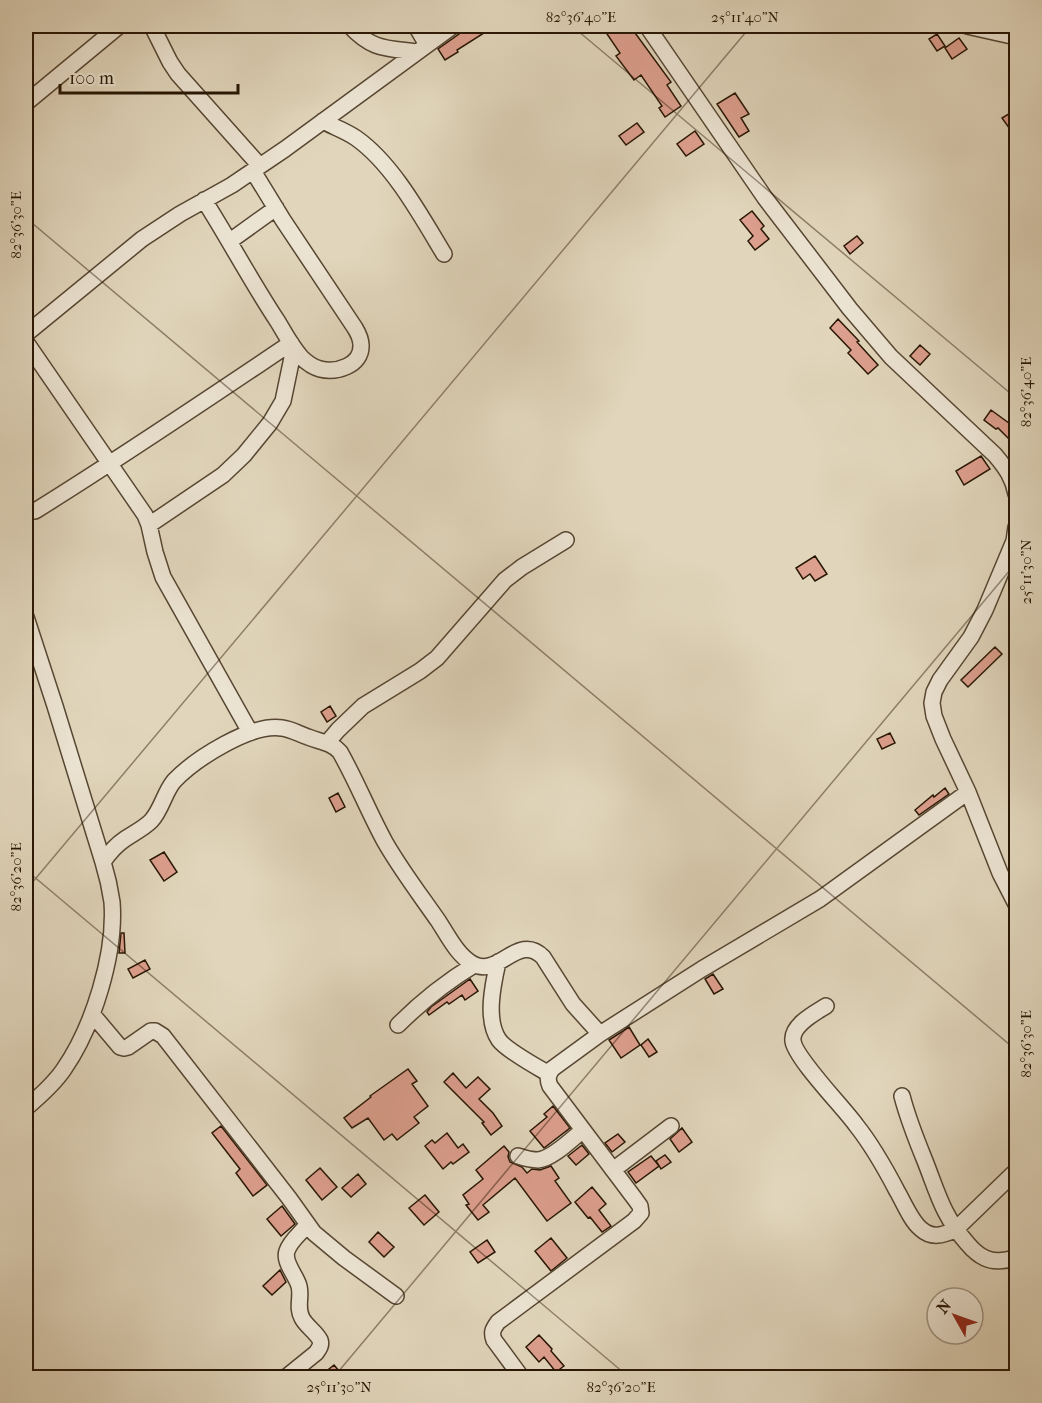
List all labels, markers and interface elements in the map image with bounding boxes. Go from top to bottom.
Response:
text: 82°36'40"E [546,8,616,26]
text: 25°11'40"N [711,8,780,26]
scale bar [60,57,238,95]
text: 100 m [69,68,114,89]
text: 82°36'30"E [7,191,25,259]
text: 82°36'40"E [1017,357,1035,427]
text: 25°11'30"N [1017,539,1035,605]
text: 82°36'20"E [7,842,25,912]
text: 82°36'30"E [1017,1010,1035,1078]
north arrow [925,1286,985,1346]
text: N [933,1295,956,1317]
text: 25°11'30"N [306,1378,372,1396]
text: 82°36'20"E [586,1378,656,1396]

